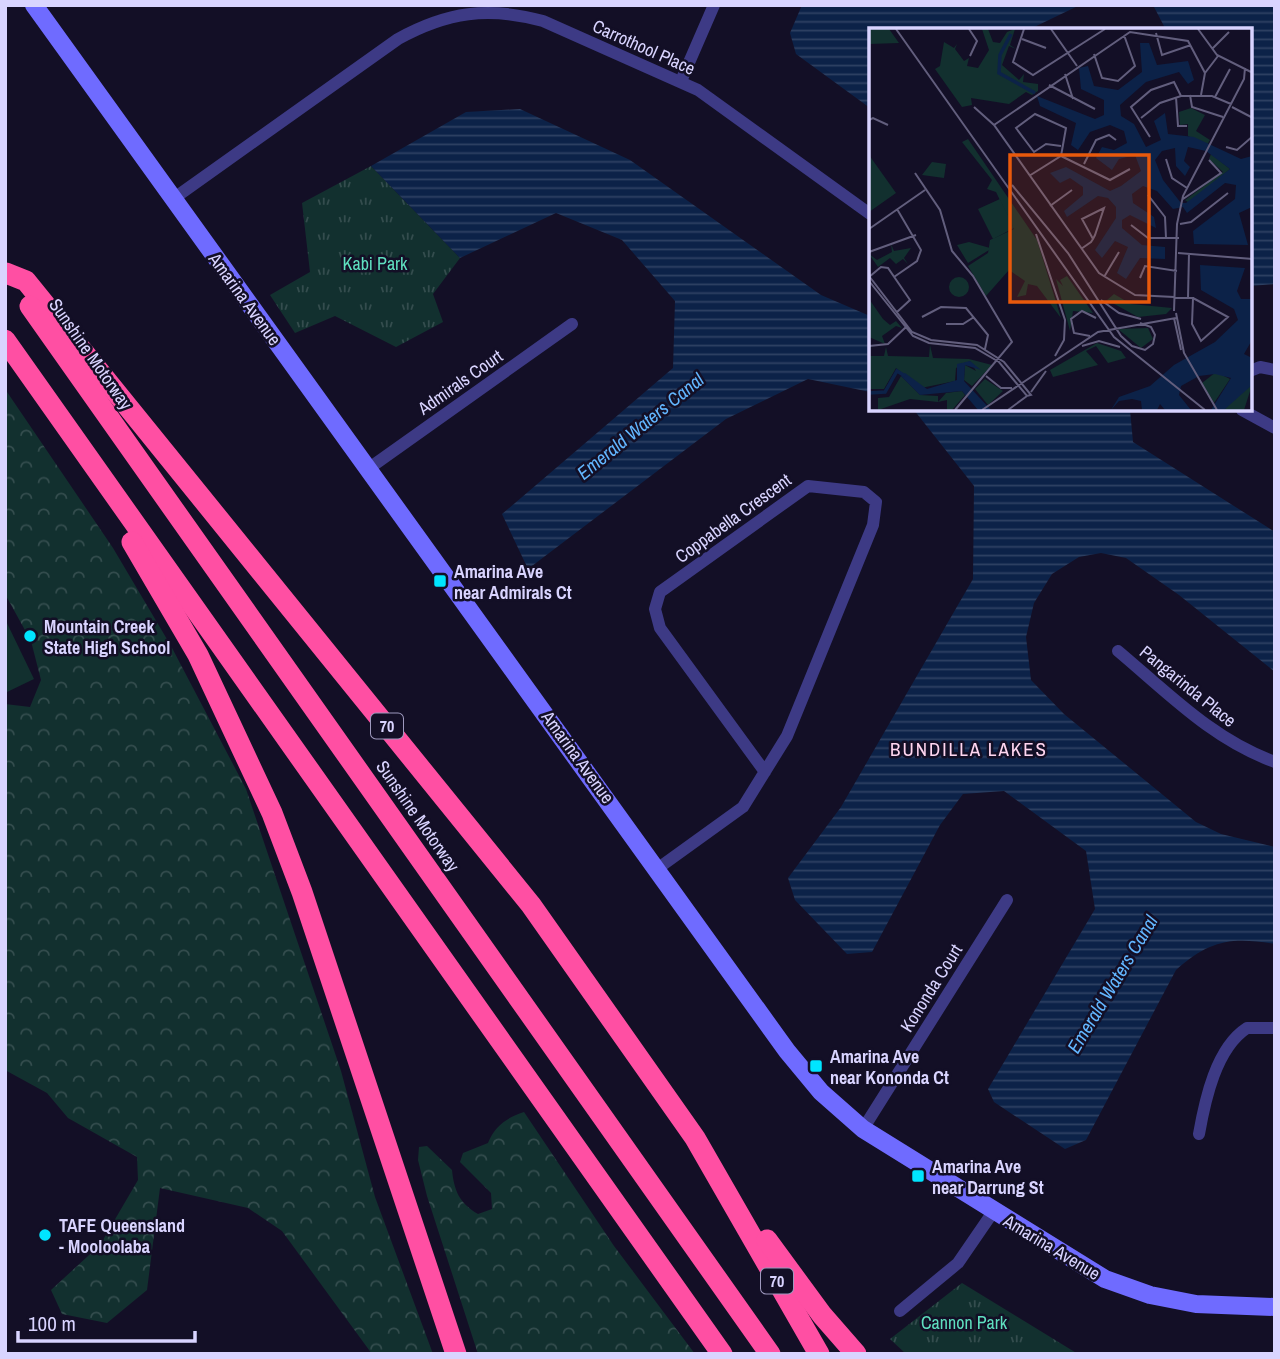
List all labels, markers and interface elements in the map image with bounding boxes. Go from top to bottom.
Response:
street label: Carrothool Place [589,13,699,81]
inset map [869,28,1252,411]
street label: Amarina Avenue [202,247,287,350]
park label: Kabi Park [343,251,408,276]
street label: Sunshine Motorway [43,293,139,415]
street label: Admirals Court [412,344,507,421]
water label: Emerald Waters Canal [571,366,709,485]
street label: Coppabella Crescent [670,467,796,569]
place label: Amarina Ave near Admirals Ct [454,559,572,605]
marker: Amarina Ave near Admirals Ct [432,573,448,589]
place label: Mountain Creek State High School [44,614,170,660]
marker: Mountain Creek State High School [22,628,38,644]
street label: Pangarinda Place [1135,639,1241,733]
street label: Amarina Avenue [535,705,620,808]
road number: 70 [371,713,403,738]
district label: BUNDILLA LAKES [890,736,1048,762]
street label: Sunshine Motorway [370,755,466,877]
water label: Emerald Waters Canal [1061,910,1164,1058]
street label: Kononda Court [894,939,968,1037]
place label: Amarina Ave near Kononda Ct [830,1044,949,1090]
marker: Amarina Ave near Kononda Ct [808,1058,824,1074]
place label: Amarina Ave near Darrung St [932,1154,1044,1200]
marker: Amarina Ave near Darrung St [910,1168,926,1184]
street label: Amarina Avenue [998,1208,1105,1286]
place label: TAFE Queensland - Mooloolaba [59,1213,185,1259]
marker: TAFE Queensland - Mooloolaba [37,1227,53,1243]
road number: 70 [761,1268,793,1294]
scale bar [18,1300,194,1344]
text: 100 m [28,1309,76,1338]
park label: Cannon Park [921,1310,1008,1335]

